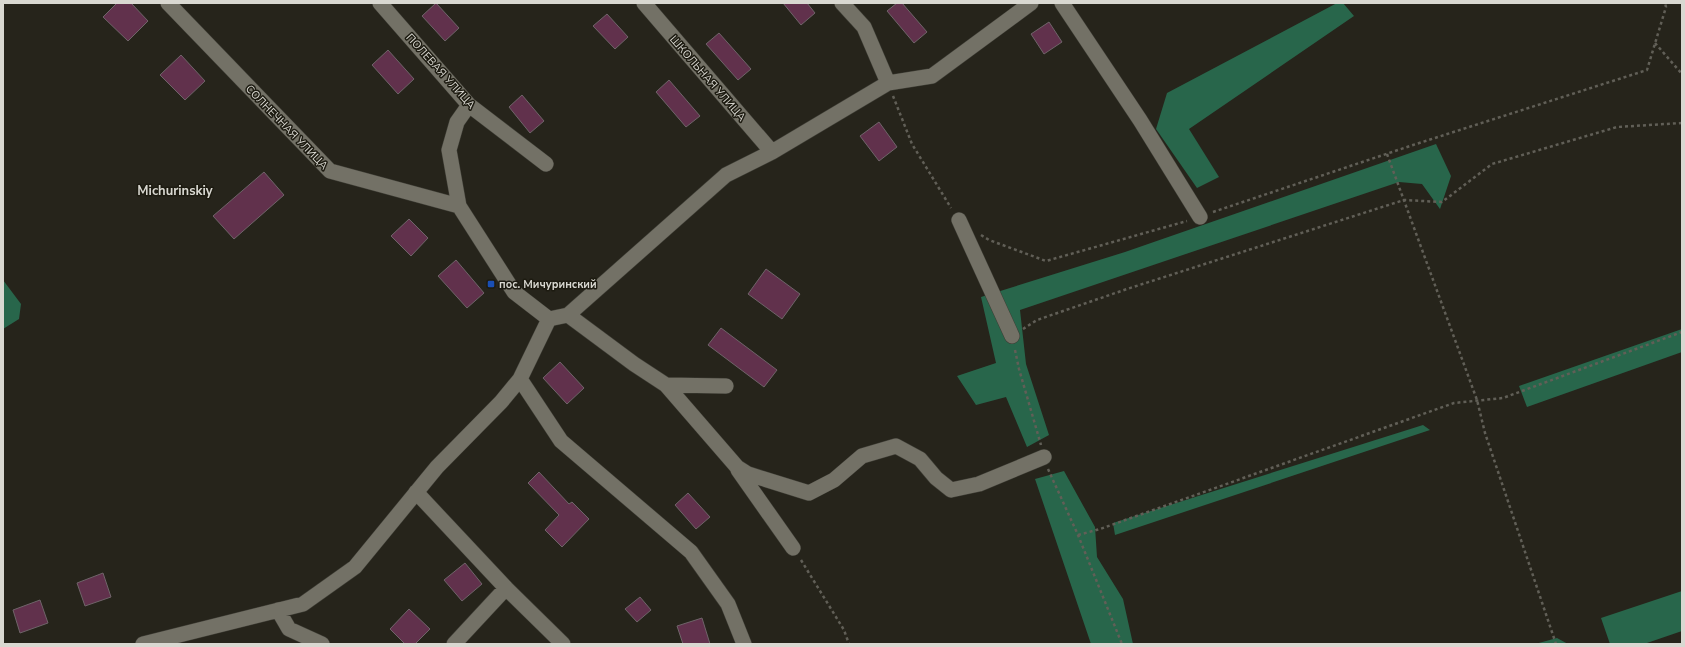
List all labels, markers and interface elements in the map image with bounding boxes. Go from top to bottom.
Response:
street label: ПОЛЕВАЯ УЛИЦА [403,30,479,112]
street label: ШКОЛЬНАЯ УЛИЦА [666,32,749,124]
street label: СОЛНЕЧНАЯ УЛИЦА [242,82,331,173]
district label: Michurinskiy [137,182,213,200]
place label: пос. Мичуринский [499,277,597,292]
marker: пос. Мичуринский [486,279,496,289]

